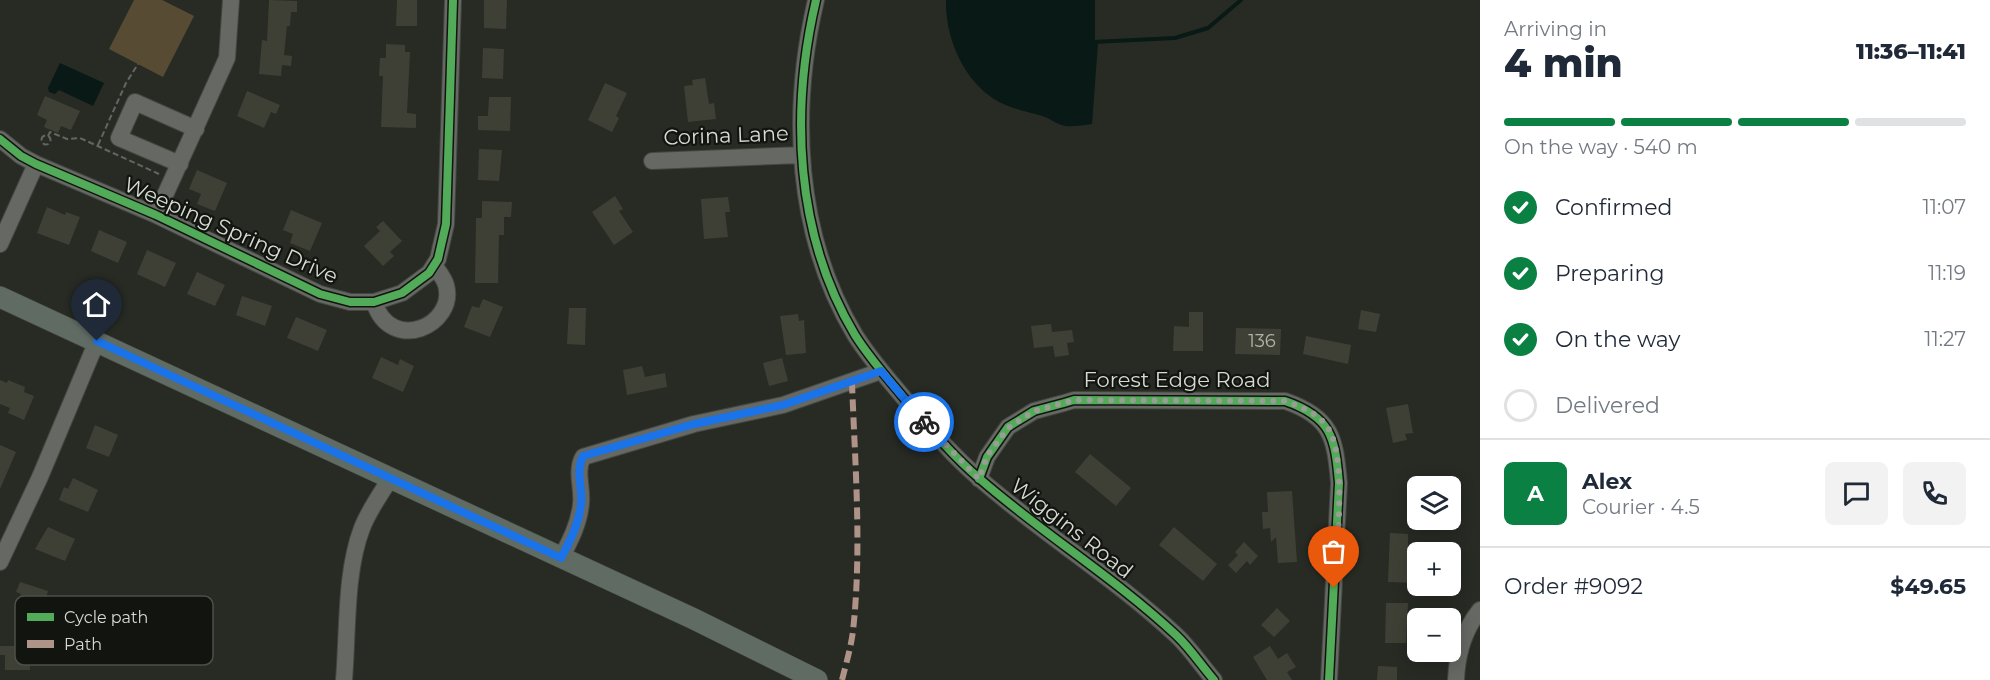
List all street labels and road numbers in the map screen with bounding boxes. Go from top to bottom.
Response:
street label: Corina Lane [663,120,789,150]
street label: Weeping Spring Drive [120,171,342,289]
street label: Forest Edge Road [1084,367,1270,392]
street label: Wiggins Road [1006,473,1138,583]

